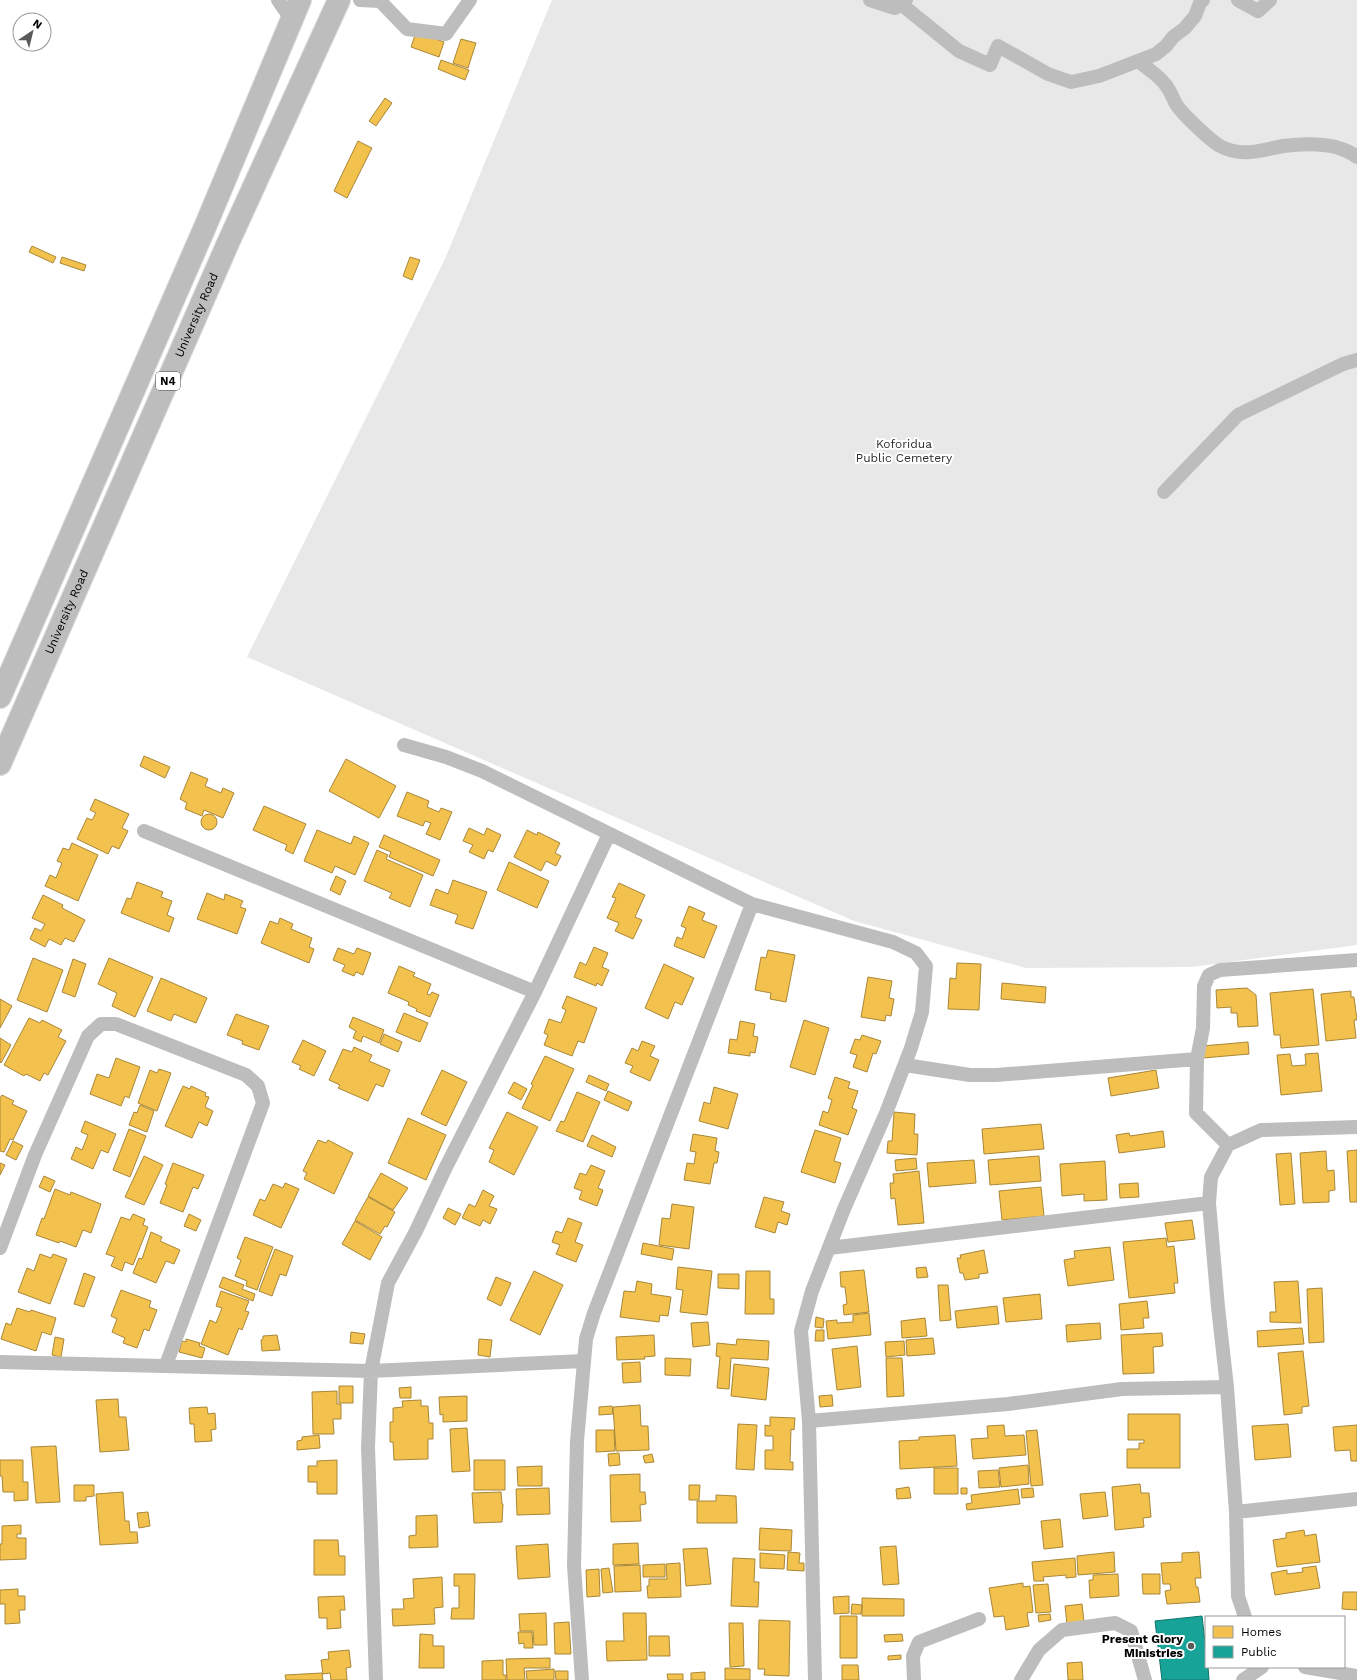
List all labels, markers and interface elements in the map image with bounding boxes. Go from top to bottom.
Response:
north arrow [12,12,52,52]
text: N [30,17,45,32]
street label: University Road [172,271,221,359]
road number: N4 [156,372,180,390]
park label: Koforidua Public Cemetery [856,437,953,465]
street label: University Road [42,568,91,656]
legend [1205,1616,1345,1668]
text: Homes [1241,1625,1282,1639]
place label: Present Glory Ministries [1102,1632,1184,1660]
marker: Present Glory Ministries [1186,1641,1196,1651]
text: Public [1241,1645,1277,1659]

